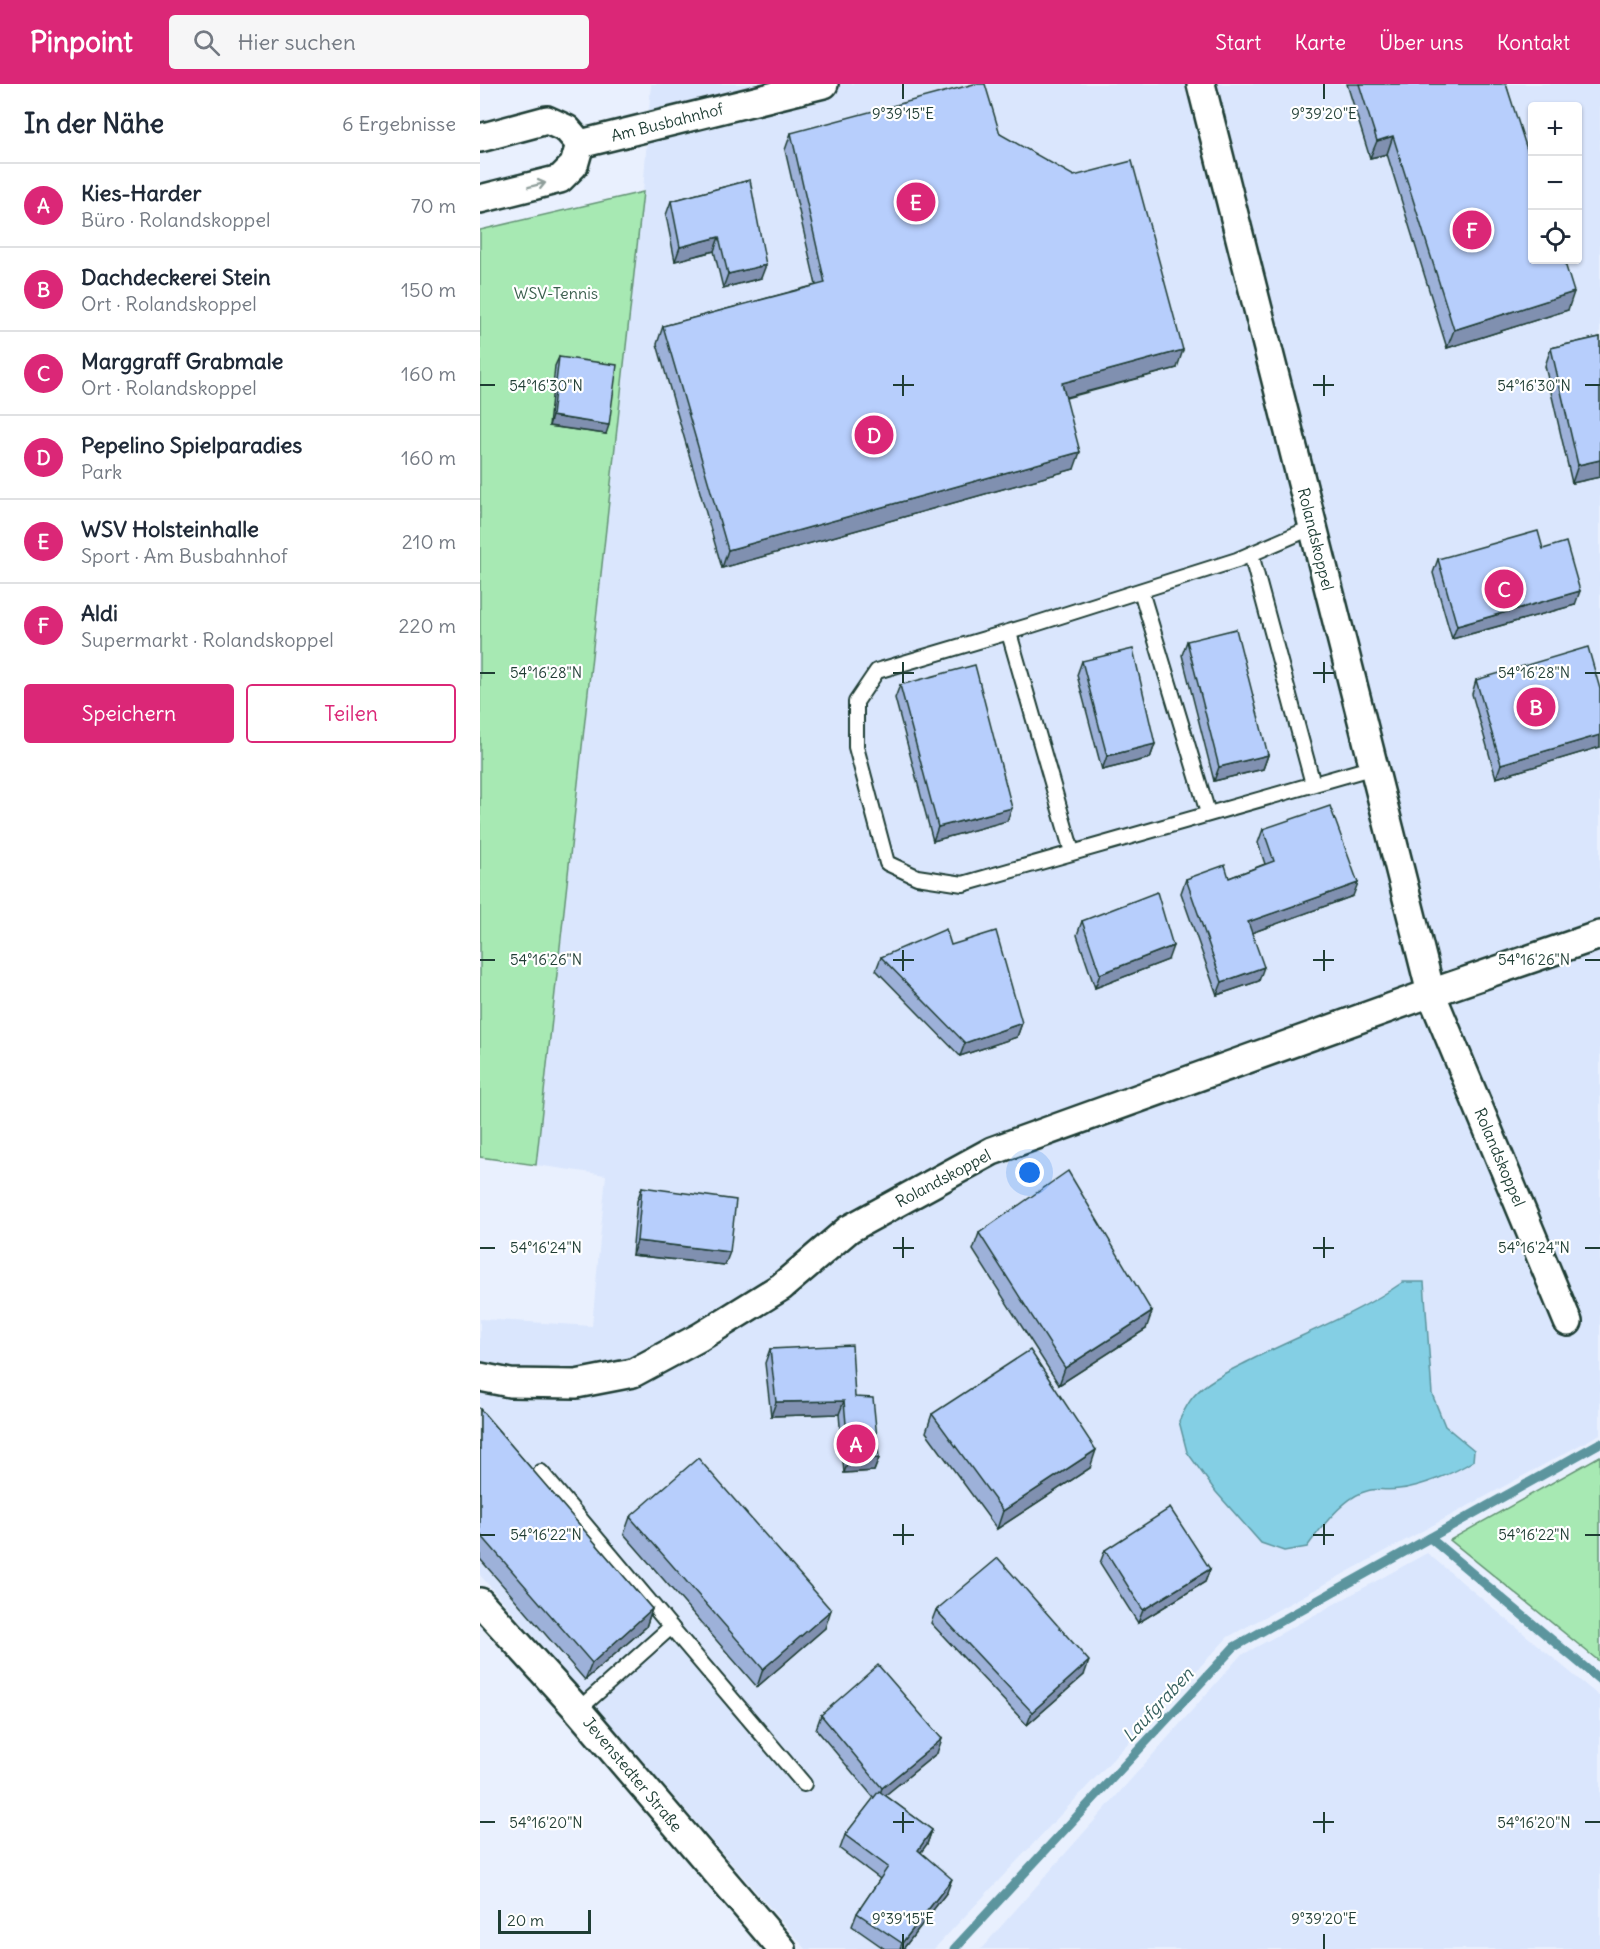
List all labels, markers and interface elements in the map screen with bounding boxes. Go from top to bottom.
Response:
search box [169,15,589,69]
text: Pinpoint [30,24,133,60]
icon: search [190,26,223,59]
text: Hier suchen [238,28,356,56]
text: Start [1215,29,1261,56]
text: Karte [1294,29,1346,56]
text: Über uns [1379,29,1464,56]
text: Kontakt [1497,29,1570,56]
street label: Am Busbahnhof [609,98,726,146]
map controls [1528,102,1582,264]
button: + [1528,102,1582,156]
text: 9°39'15"E [872,104,934,123]
text: 9°39'20"E [1291,104,1357,123]
text: In der Nähe [24,107,164,140]
text: 6 Ergebnisse [342,111,456,136]
button: − [1528,156,1582,210]
one-way arrow [527,178,546,190]
text: Kies-Harder [81,179,201,207]
pin: E [896,180,936,224]
text: A [37,193,50,218]
text: 70 m [411,193,456,218]
text: Büro · Rolandskoppel [81,207,270,232]
pin: F [1452,208,1492,252]
button: locate [1528,210,1582,264]
text: Dachdeckerei Stein [81,263,271,291]
text: B [37,277,50,302]
text: 150 m [401,277,456,302]
park label: WSV-Tennis [514,283,598,303]
text: Ort · Rolandskoppel [81,291,257,316]
text: Marggraff Grabmale [81,347,283,375]
text: C [37,361,50,386]
text: 160 m [401,361,456,386]
text: Ort · Rolandskoppel [81,375,257,400]
text: 54°16'30"N [509,376,583,395]
text: 54°16'30"N [1497,376,1571,395]
pin: D [854,412,894,458]
text: Pepelino Spielparadies [81,431,302,459]
text: D [36,445,51,470]
text: 160 m [401,445,456,470]
text: Park [81,459,122,484]
street label: Rolandskoppel [1294,486,1338,592]
text: WSV Holsteinhalle [81,515,259,543]
text: E [38,529,49,554]
text: 210 m [402,529,456,554]
text: Sport · Am Busbahnhof [81,543,287,568]
pin: C [1484,566,1524,612]
text: Aldi [81,599,118,627]
text: F [38,613,49,638]
text: 220 m [399,613,456,638]
text: Supermarkt · Rolandskoppel [81,627,334,652]
text: 54°16'28"N [510,663,582,682]
text: 54°16'28"N [1498,663,1570,682]
button: Speichern [24,684,234,743]
button: Teilen [246,684,456,743]
pin: B [1516,684,1556,730]
text: 54°16'26"N [510,950,582,969]
text: 54°16'26"N [1498,950,1570,969]
street label: Rolandskoppel [1470,1105,1530,1209]
street label: Rolandskoppel [892,1144,994,1212]
your location [1015,1158,1044,1187]
text: 54°16'24"N [510,1238,582,1257]
text: 54°16'24"N [1498,1238,1570,1257]
pin: A [836,1422,875,1466]
text: 54°16'22"N [510,1525,582,1544]
text: 54°16'22"N [1498,1525,1570,1544]
water label: Laufgraben [1117,1662,1198,1747]
street label: Jevenstedter Straße [579,1712,687,1836]
text: 54°16'20"N [509,1813,583,1832]
text: 54°16'20"N [1497,1813,1571,1832]
scale bar [498,1907,591,1934]
text: 9°39'15"E [872,1909,934,1928]
text: 9°39'20"E [1291,1909,1357,1928]
text: 20 m [507,1910,544,1930]

